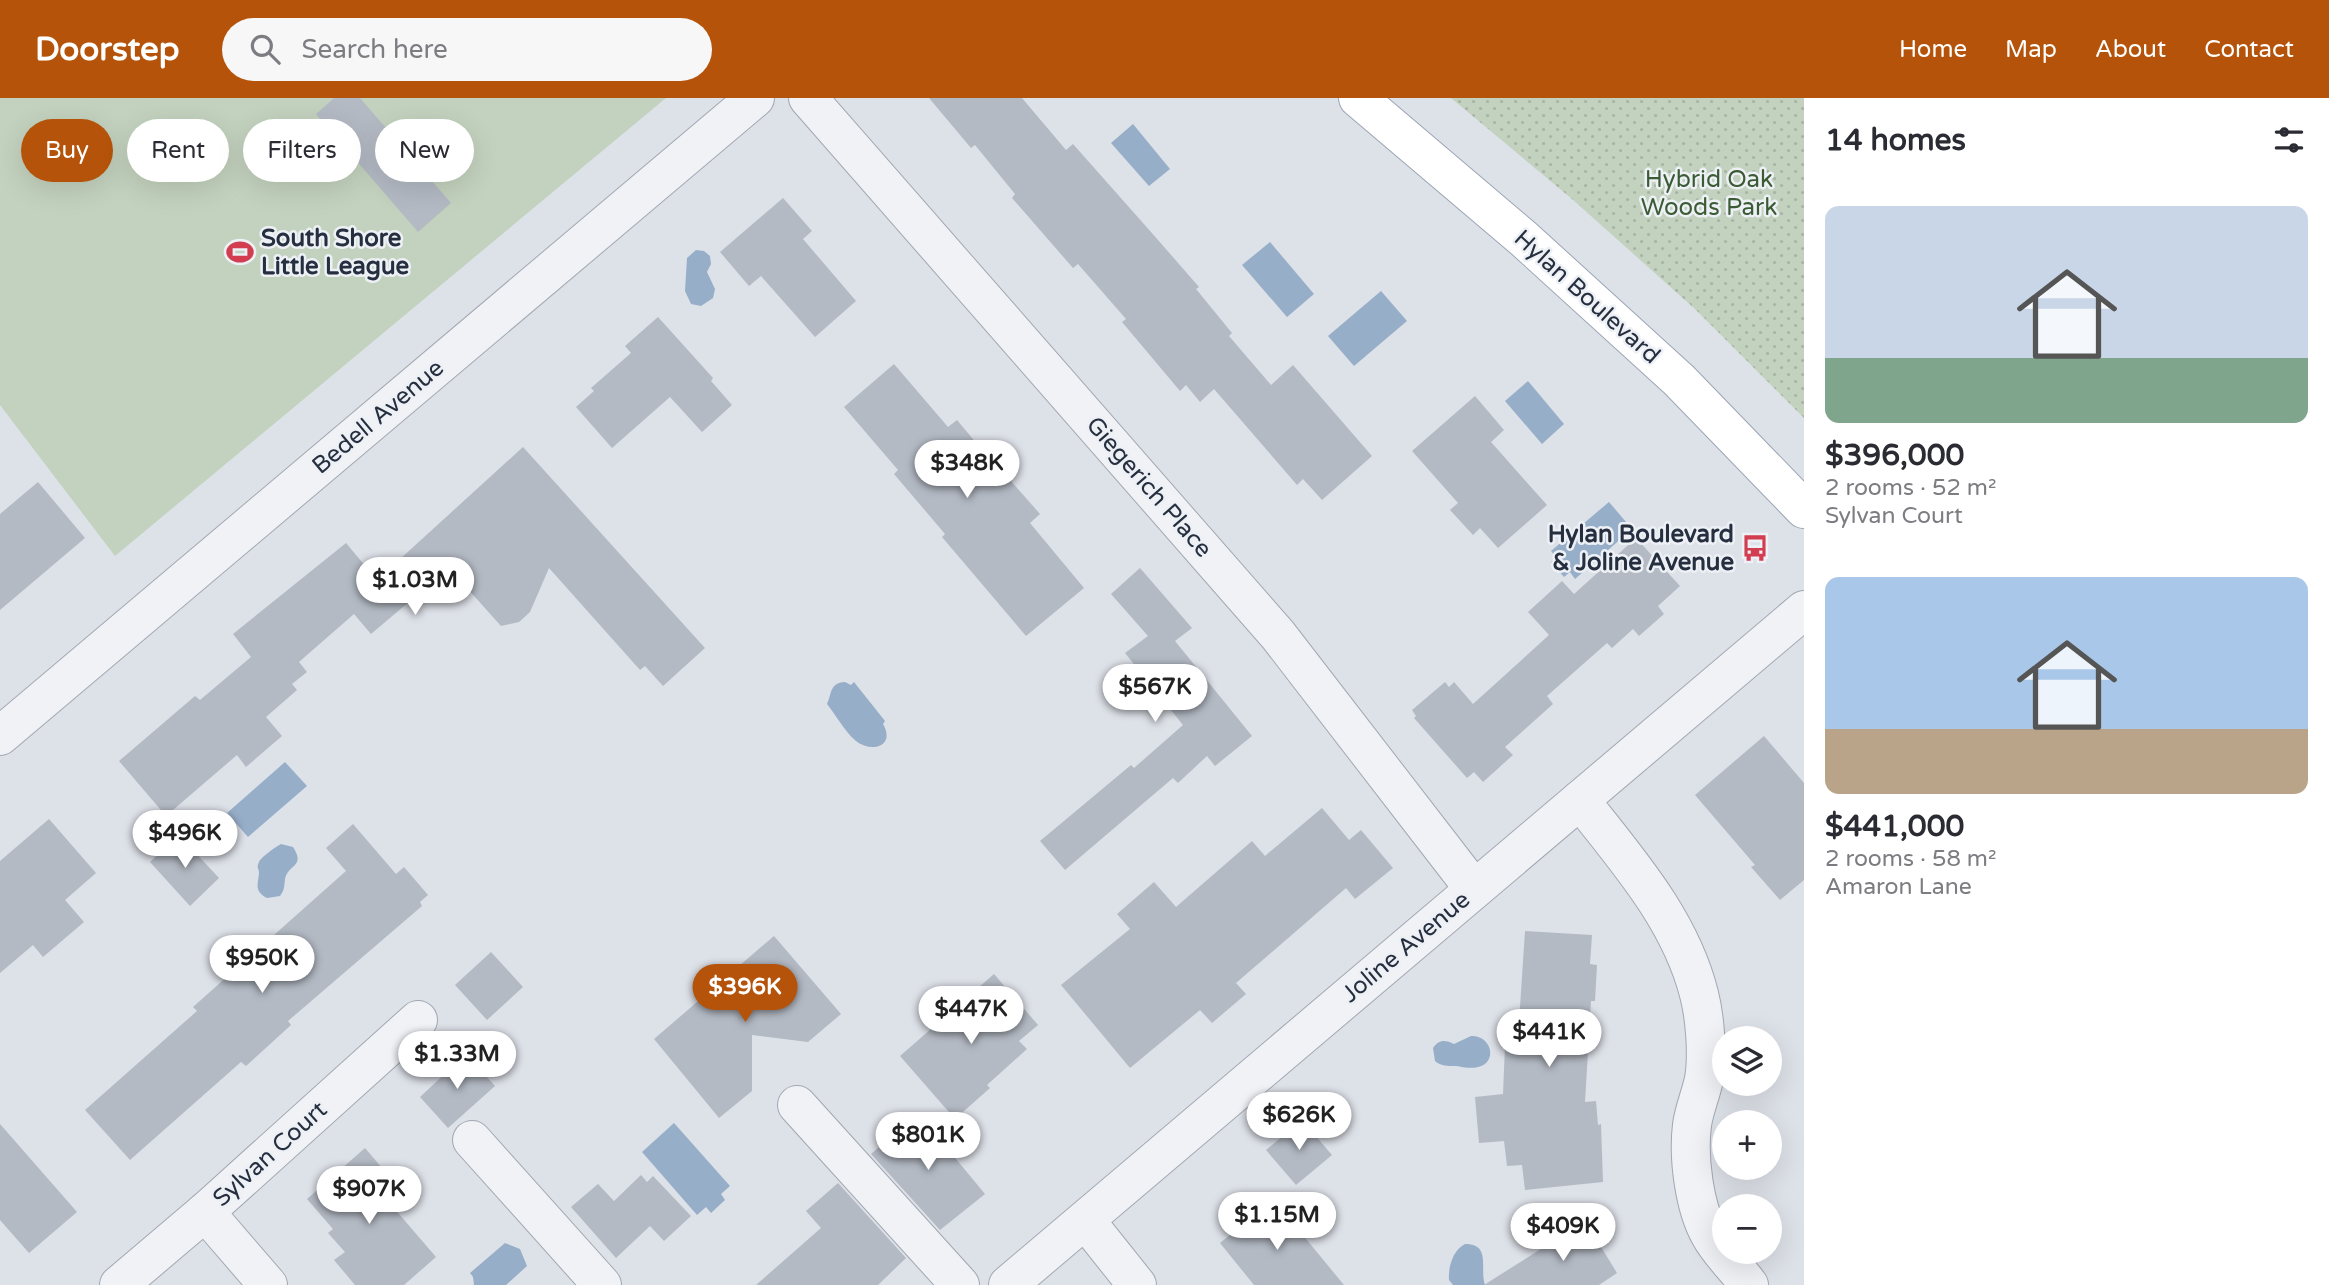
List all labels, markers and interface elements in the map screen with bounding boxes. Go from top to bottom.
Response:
search box [222,18,712,81]
text: Doorstep [35,30,180,69]
icon: search [246,30,284,68]
text: Search here [302,34,448,65]
text: Home [1899,35,1967,64]
text: Map [2005,35,2057,64]
text: About [2095,35,2166,64]
text: Contact [2204,35,2294,64]
chip: Buy [21,119,113,182]
chip: Rent [127,119,229,182]
chip: Filters [243,119,361,182]
chip: New [375,119,474,182]
icon: filters [2270,121,2308,159]
text: 14 homes [1825,122,1966,159]
park label: Hybrid Oak Woods Park [1641,165,1777,222]
place label: South Shore Little League [261,224,410,281]
street label: Hylan Boulevard [1508,224,1666,370]
sports icon: South Shore Little League [225,237,255,267]
icon: home [2004,251,2130,377]
street label: Bedell Avenue [306,354,450,480]
street label: Giegerich Place [1080,411,1218,563]
text: $396,000 [1825,437,1964,474]
pin: $348K [918,440,1016,500]
text: $348K [931,449,1003,477]
text: 2 rooms · 52 m² [1825,474,1996,502]
text: Sylvan Court [1825,502,1963,530]
place label: Hylan Boulevard & Joline Avenue [1548,520,1734,577]
bus stop icon: Hylan Boulevard & Joline Avenue [1740,533,1770,563]
pin: $1.03M [358,558,472,617]
text: $1.03M [372,566,458,594]
icon: home [2004,622,2130,748]
pin: $567K [1106,664,1204,724]
text: $567K [1119,673,1191,701]
text: $441,000 [1825,808,1964,845]
pin: $496K [136,810,234,870]
text: $496K [149,819,221,847]
text: 2 rooms · 58 m² [1825,845,1996,873]
text: Amaron Lane [1825,873,1972,901]
street label: Joline Avenue [1336,885,1476,1009]
pin: $950K [213,936,311,995]
text: $950K [226,944,298,972]
pin: $396K [696,964,794,1024]
text: $396K [709,973,781,1001]
pin: $447K [922,986,1020,1046]
text: $447K [935,995,1007,1023]
pin: $441K [1500,1010,1598,1069]
text: $441K [1513,1018,1585,1046]
map controls [1712,1026,1782,1264]
button: layers [1712,1026,1782,1096]
pin: $1.33M [400,1032,514,1091]
text: $1.33M [414,1040,500,1068]
pin: $626K [1250,1093,1348,1152]
street label: Sylvan Court [207,1095,333,1213]
text: $626K [1263,1101,1335,1129]
button: + [1712,1110,1782,1180]
pin: $801K [879,1112,977,1172]
text: $801K [892,1121,964,1149]
pin: $907K [320,1166,418,1226]
text: $907K [333,1175,405,1203]
pin: $1.15M [1220,1192,1334,1252]
button: − [1712,1194,1782,1264]
text: $1.15M [1234,1201,1320,1229]
pin: $409K [1514,1204,1612,1263]
text: $409K [1527,1212,1599,1240]

